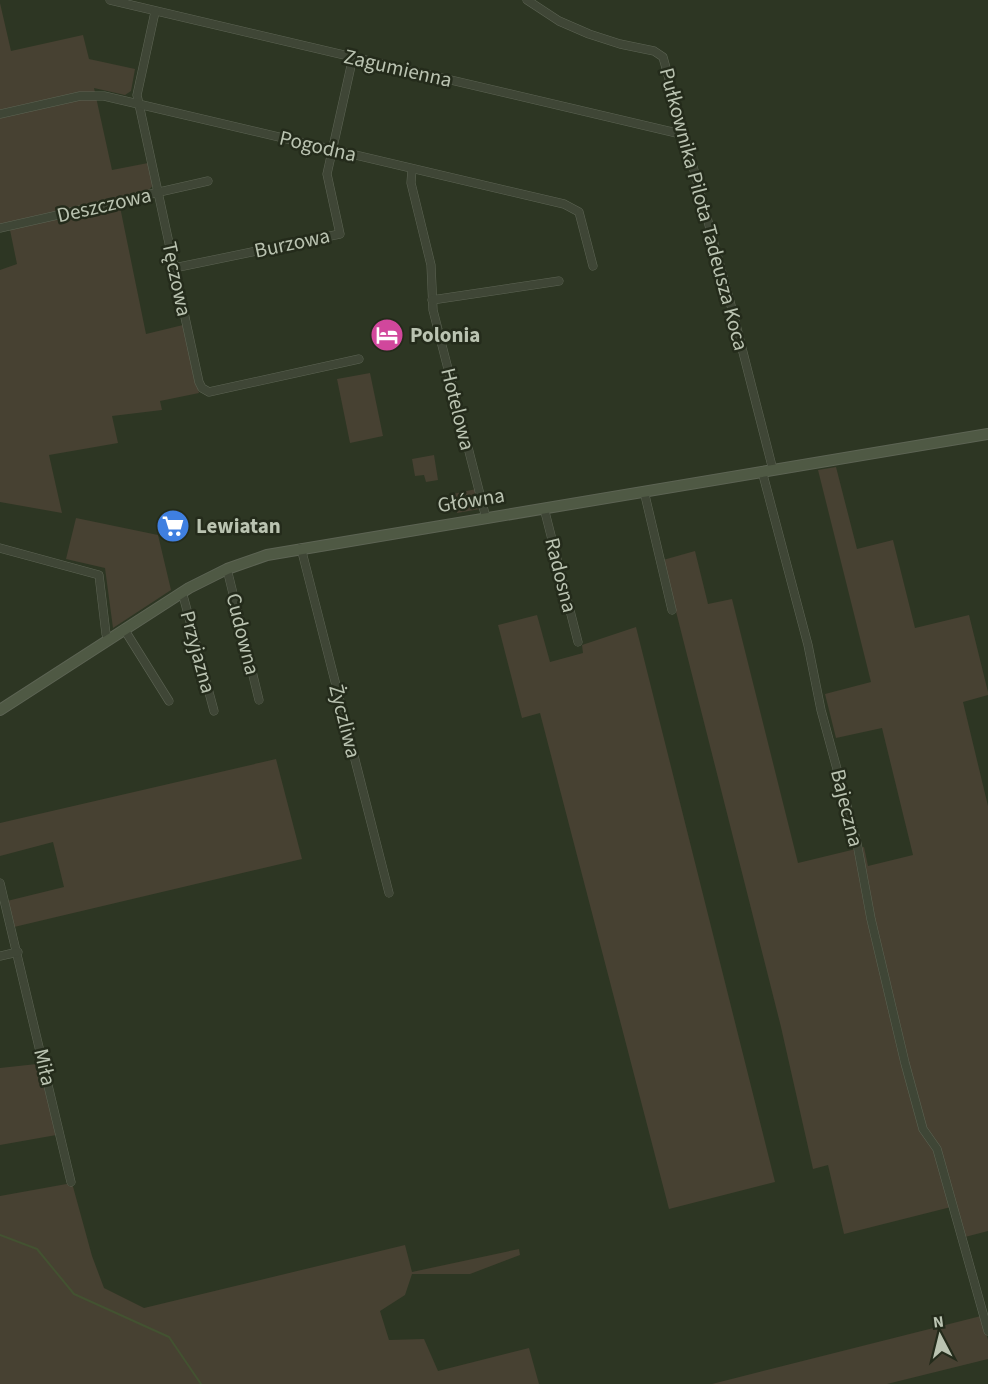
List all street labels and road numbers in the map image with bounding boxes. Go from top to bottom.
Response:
street label: Zagumienna [341,41,455,95]
street label: Pułkownika Pilota Tadeusza Koca [652,64,756,354]
street label: Pogodna [277,123,359,169]
street label: Deszczowa [54,180,154,230]
street label: Burzowa [251,220,333,266]
street label: Tęczowa [154,239,200,319]
street label: Hotelowa [433,365,483,453]
street label: Główna [435,480,507,520]
street label: Radosna [537,534,585,616]
street label: Cudowna [218,590,268,678]
street label: Przyjazna [173,607,223,697]
street label: Życzliwa [321,681,369,761]
street label: Bajeczna [823,766,871,850]
street label: Miła [26,1045,64,1089]

